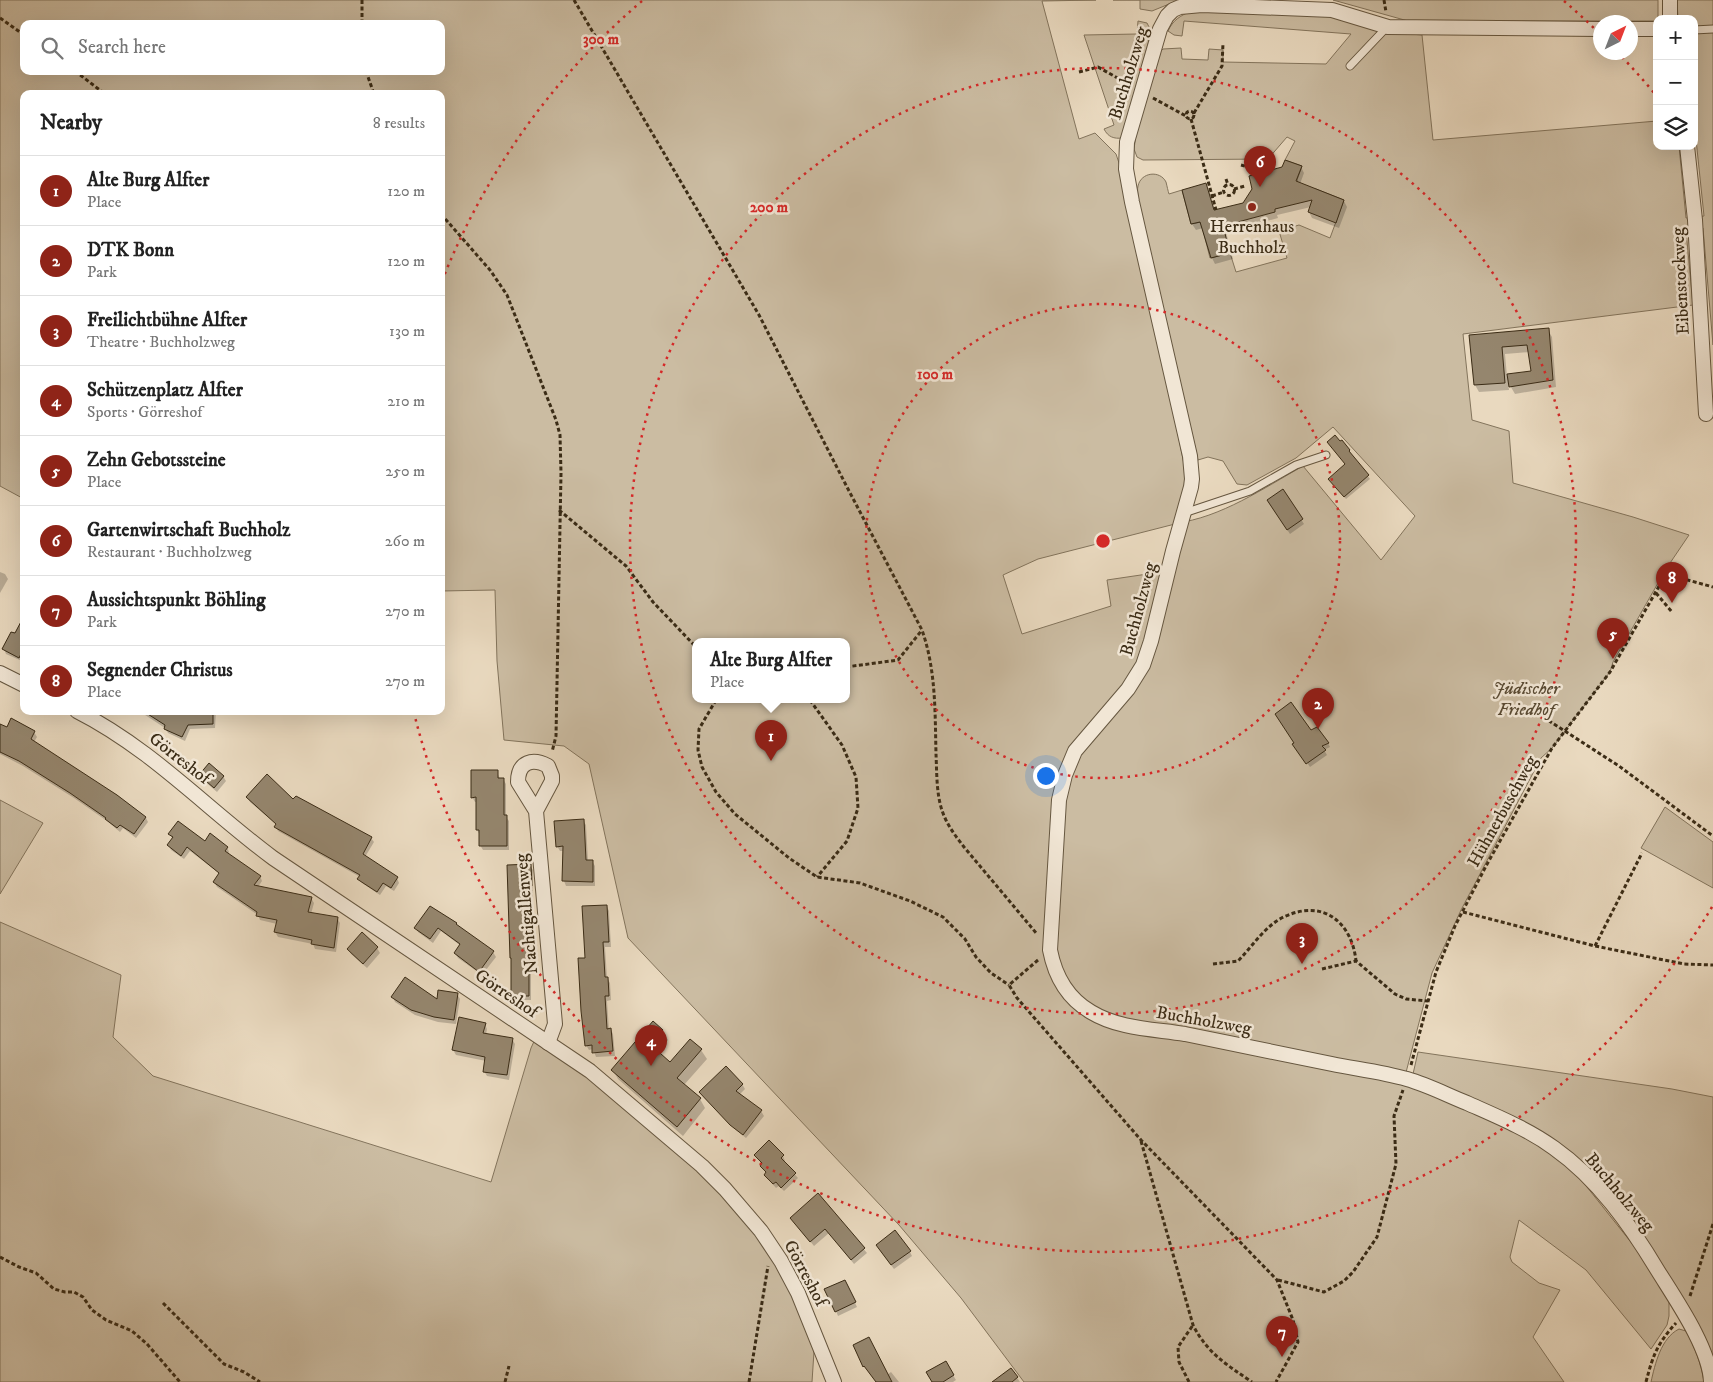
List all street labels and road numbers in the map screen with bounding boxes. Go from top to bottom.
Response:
street label: Buchholzweg [1104,24,1154,123]
street label: Eibenstockweg [1667,226,1695,335]
street label: Buchholzweg [1116,560,1162,659]
street label: Görreshof [144,728,217,792]
street label: Hühnerbuschweg [1463,752,1543,871]
street label: Nachtigallenweg [511,852,543,975]
street label: Görreshof [470,965,545,1025]
street label: Buchholzweg [1155,1002,1253,1040]
street label: Buchholzweg [1580,1149,1659,1237]
street label: Görreshof [779,1237,833,1313]

